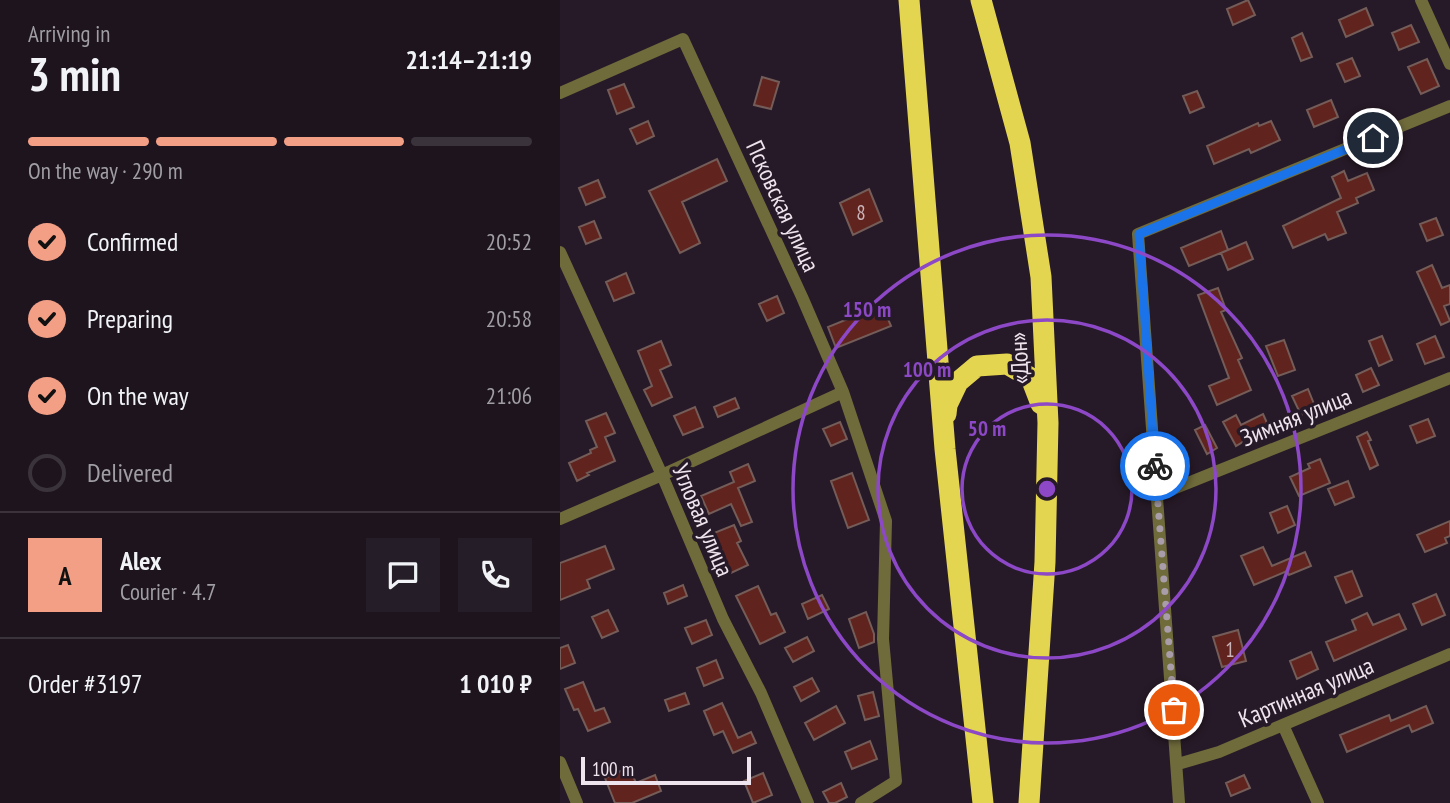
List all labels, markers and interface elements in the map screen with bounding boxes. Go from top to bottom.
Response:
text: Arriving in [28,19,110,48]
text: 21:14–21:19 [405,43,532,76]
text: 3 min [28,44,121,104]
pin [1343,108,1403,168]
icon: home [1354,119,1392,157]
street label: Псковская улица [739,135,827,277]
text: On the way · 290 m [28,156,183,185]
house number: 8 [856,199,866,226]
icon: check [28,223,66,261]
text: Confirmed [87,225,178,258]
text: 20:52 [486,227,532,256]
text: 150 m [843,296,891,323]
icon: check [28,300,66,338]
text: Preparing [87,302,173,335]
text: 20:58 [486,304,532,333]
street label: «Дон» [1002,331,1036,385]
text: 100 m [903,356,951,383]
icon: check [28,377,66,415]
text: On the way [87,379,189,412]
text: 21:06 [486,381,532,410]
street label: Зимняя улица [1236,381,1356,453]
text: 50 m [968,415,1006,442]
courier [1120,431,1190,501]
icon: bike [1136,447,1174,485]
text: Delivered [87,456,173,489]
street label: Угловая улица [665,459,741,581]
centre of rings [1035,477,1059,501]
button: chat [366,538,440,612]
button: phone [458,538,532,612]
text: Alex [120,544,161,577]
text: A [58,559,72,592]
text: Courier · 4.7 [120,577,216,606]
house number: 1 [1225,636,1235,663]
street label: Картинная улица [1234,650,1378,734]
text: Order #3197 [28,667,143,700]
text: 1 010 ₽ [459,667,532,700]
pin [1144,680,1204,740]
icon: bag [1155,691,1193,729]
scale bar [581,754,751,786]
text: 100 m [592,757,634,781]

